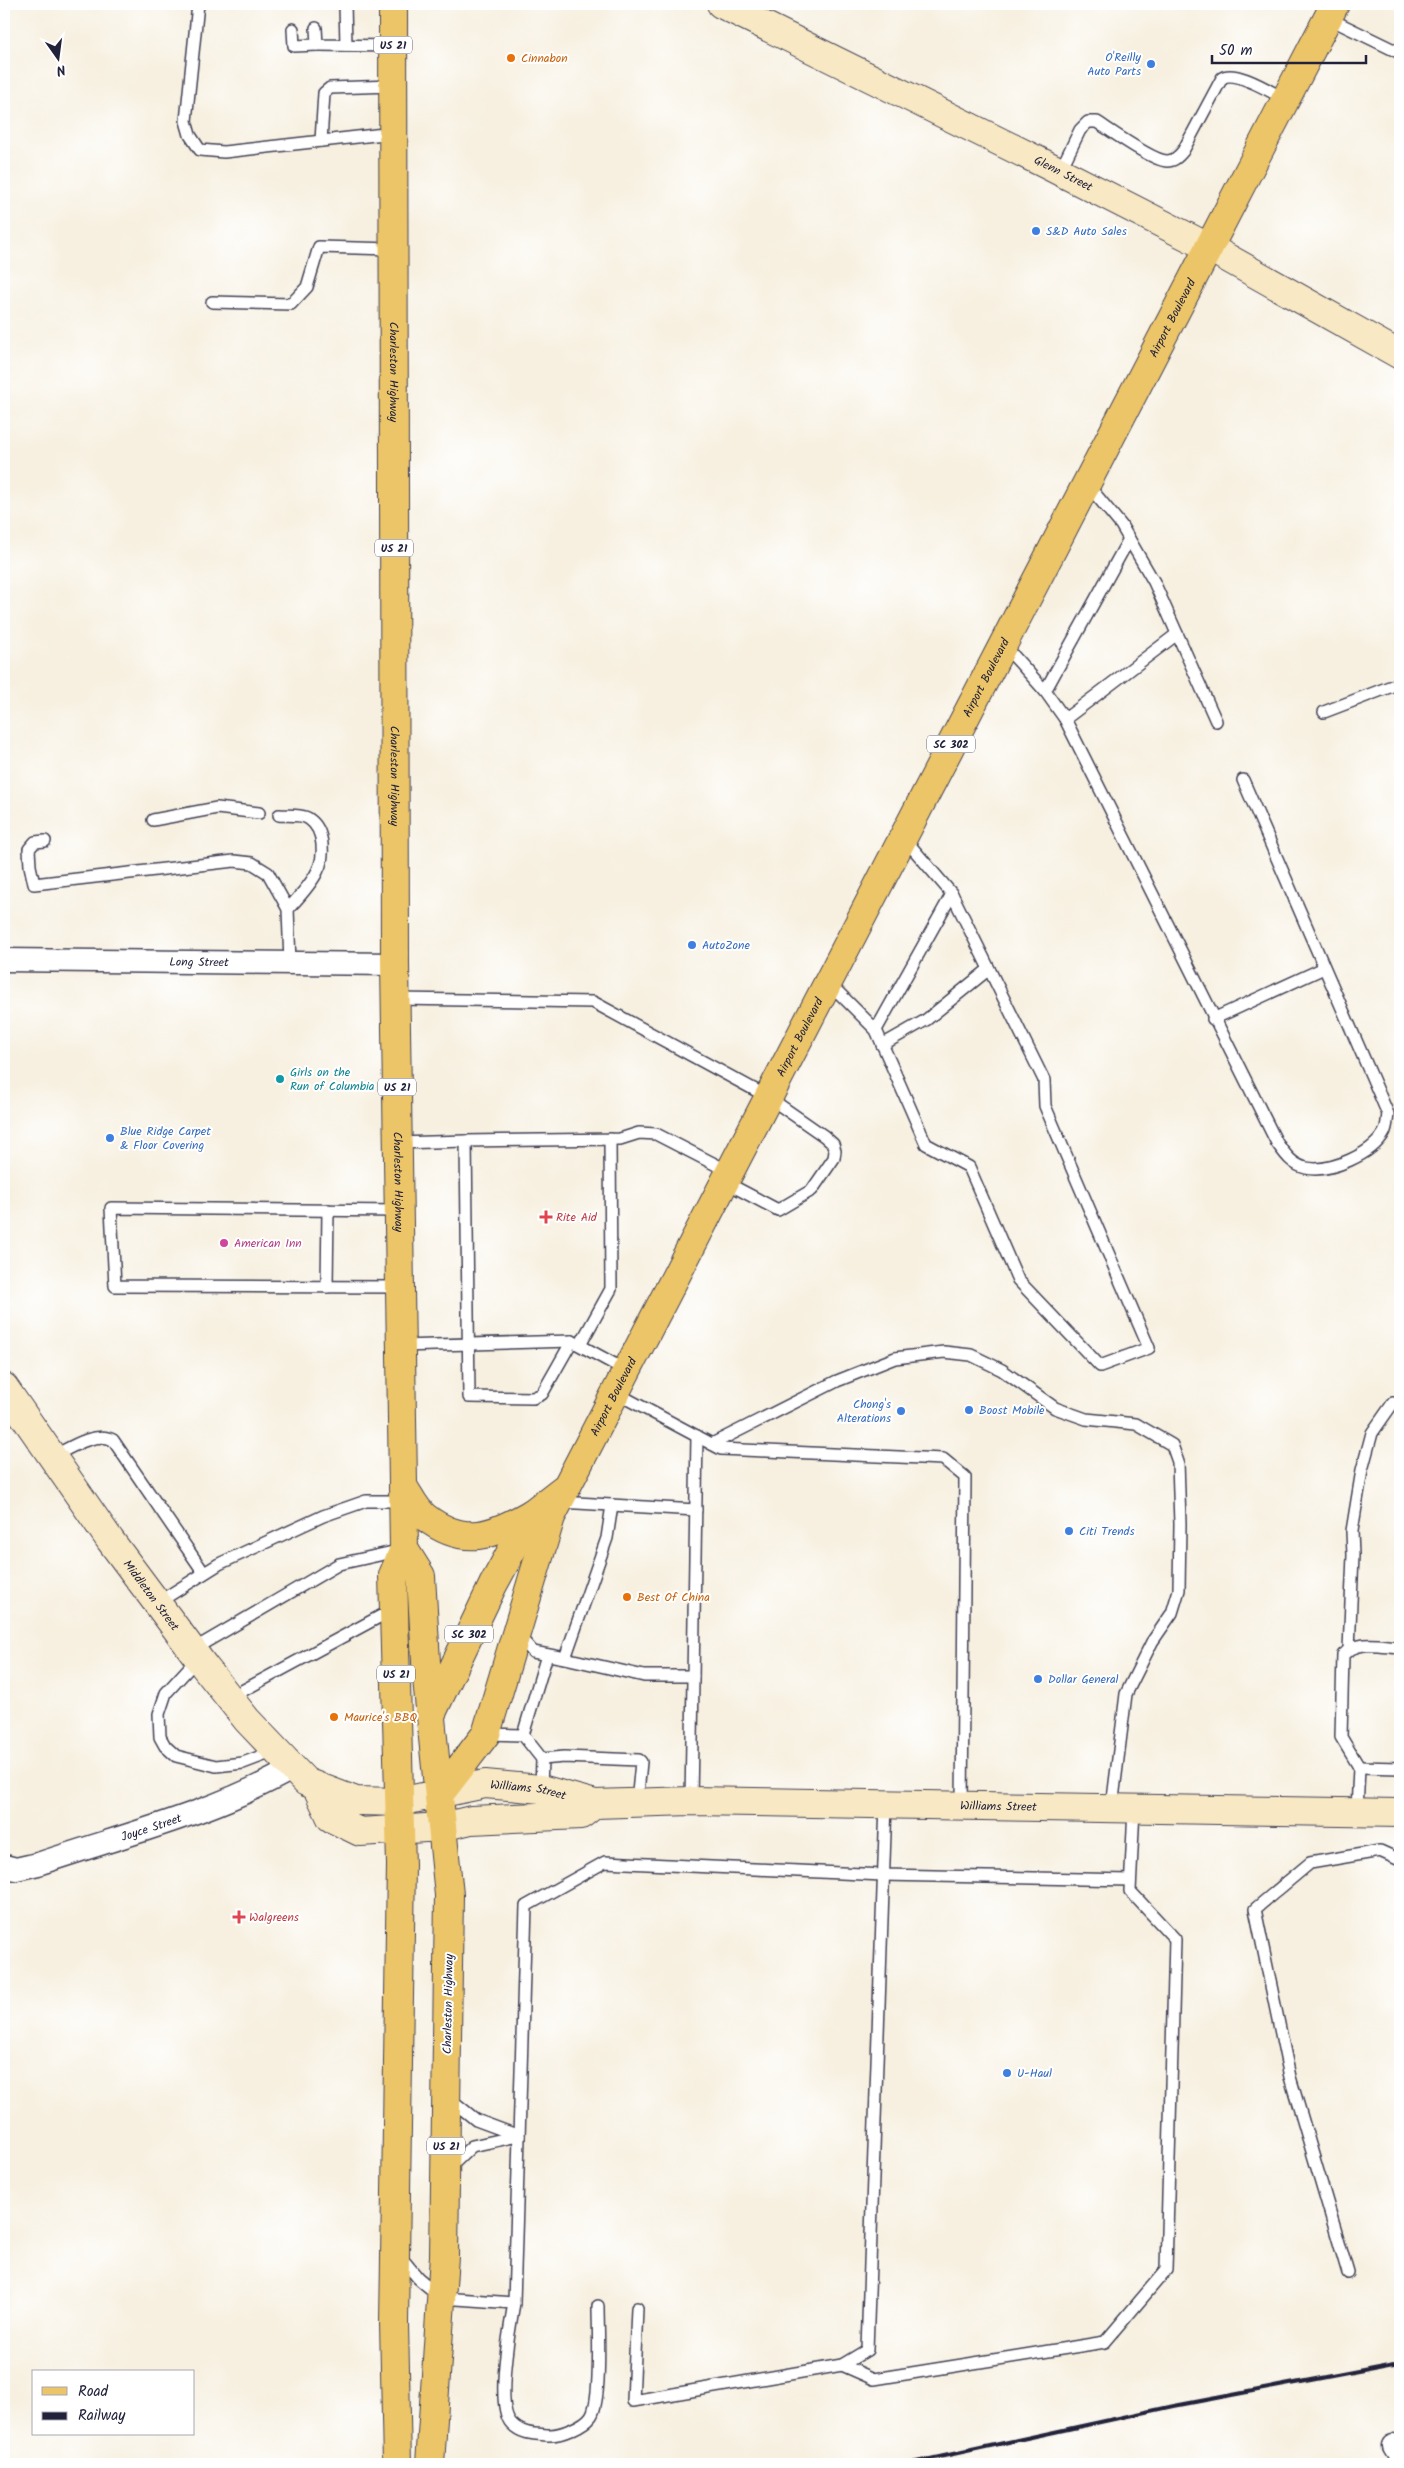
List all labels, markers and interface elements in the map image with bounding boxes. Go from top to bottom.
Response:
north arrow [32,32,82,82]
scale bar [1212,32,1365,64]
road number: US 21 [374,36,412,54]
text: 50 m [1219,39,1253,63]
place label: O'Reilly Auto Parts [1087,48,1141,81]
place label: Cinnabon [521,49,568,68]
marker: Cinnabon [505,52,517,64]
text: N [54,58,68,81]
marker: O'Reilly Auto Parts [1145,58,1157,70]
street label: Glenn Street [1030,151,1096,197]
place label: S&D Auto Sales [1046,222,1127,241]
marker: S&D Auto Sales [1030,225,1042,237]
street label: Airport Boulevard [1144,274,1202,361]
street label: Charleston Highway [384,322,403,423]
road number: US 21 [375,540,413,556]
street label: Airport Boulevard [958,634,1015,721]
street label: Charleston Highway [385,726,404,827]
road number: SC 302 [927,736,975,752]
place label: AutoZone [702,936,750,955]
marker: AutoZone [686,939,698,951]
street label: Long Street [169,953,229,972]
street label: Airport Boulevard [772,994,829,1080]
place label: Girls on the Run of Columbia [290,1063,375,1096]
marker: Girls on the Run of Columbia [274,1073,286,1085]
road number: US 21 [378,1078,416,1096]
place label: Blue Ridge Carpet & Floor Covering [120,1122,211,1155]
marker: Blue Ridge Carpet & Floor Covering [104,1132,116,1144]
street label: Charleston Highway [388,1132,408,1233]
place label: Rite Aid [556,1208,598,1227]
marker: Rite Aid [540,1211,552,1223]
place label: American Inn [234,1234,302,1253]
marker: American Inn [218,1237,230,1249]
street label: Airport Boulevard [585,1353,643,1440]
place label: Chong's Alterations [837,1395,891,1428]
place label: Boost Mobile [979,1401,1045,1420]
marker: Boost Mobile [963,1404,975,1416]
marker: Chong's Alterations [895,1405,907,1417]
place label: Citi Trends [1079,1522,1135,1541]
marker: Citi Trends [1063,1525,1075,1537]
street label: Middleton Street [118,1556,184,1635]
place label: Best Of China [637,1588,710,1607]
marker: Best Of China [621,1591,633,1603]
road number: SC 302 [445,1626,493,1642]
road number: US 21 [377,1666,415,1682]
place label: Dollar General [1048,1670,1119,1689]
marker: Dollar General [1032,1673,1044,1685]
place label: Maurice's BBQ [344,1708,417,1727]
marker: Maurice's BBQ [328,1711,340,1723]
street label: Williams Street [489,1776,569,1806]
street label: Williams Street [960,1797,1037,1817]
street label: Joyce Street [119,1809,185,1847]
place label: Walgreens [249,1908,299,1927]
marker: Walgreens [233,1911,245,1923]
street label: Charleston Highway [438,1953,459,2054]
place label: U-Haul [1017,2064,1052,2083]
marker: U-Haul [1001,2067,1013,2079]
road number: US 21 [427,2138,465,2154]
legend [32,2370,195,2436]
text: Road [78,2380,109,2404]
text: Railway [78,2404,126,2428]

